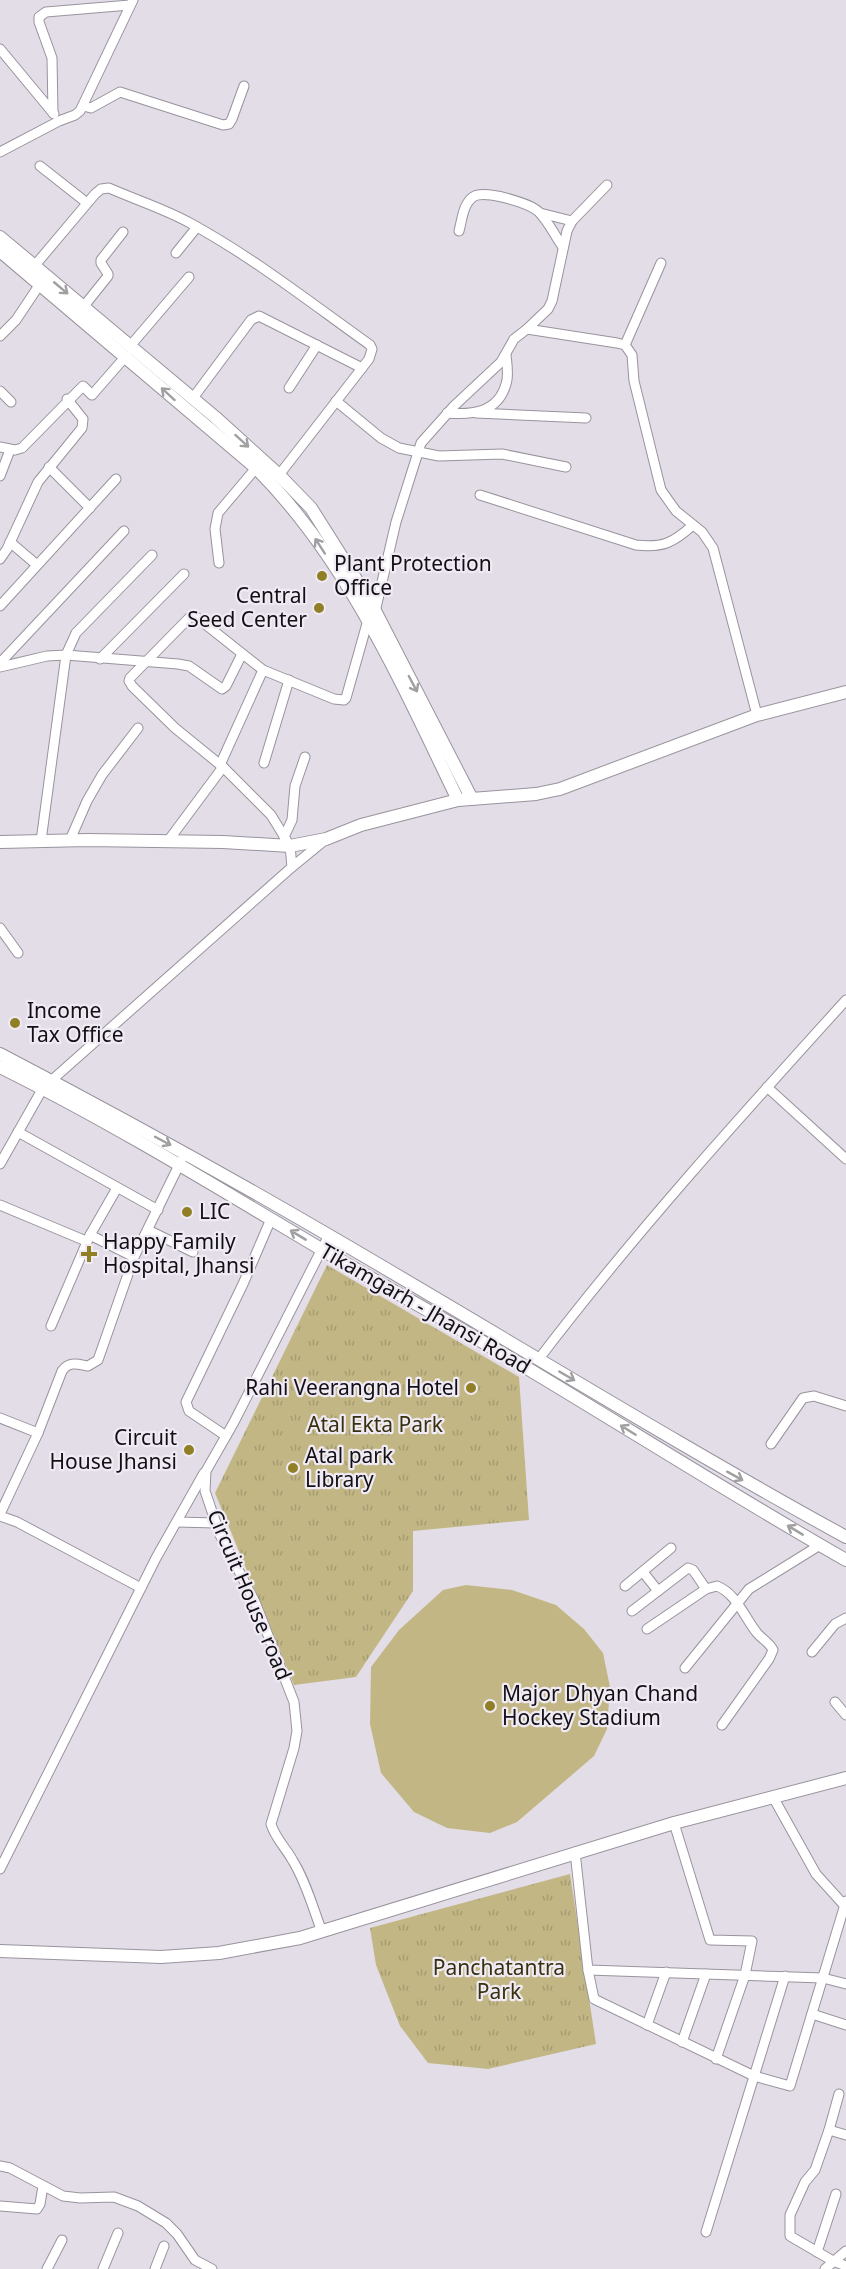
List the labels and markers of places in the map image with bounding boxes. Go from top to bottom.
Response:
place label: Plant Protection Office [334,549,492,601]
marker: Plant Protection Office [315,569,329,583]
place label: Central Seed Center [187,581,307,633]
marker: Central Seed Center [312,601,326,615]
place label: Income Tax Office [27,996,124,1048]
marker: Income Tax Office [8,1016,22,1030]
place label: LIC [199,1197,230,1225]
marker: LIC [180,1205,194,1219]
place label: Happy Family Hospital, Jhansi [103,1227,254,1279]
marker: Happy Family Hospital, Jhansi [80,1245,98,1263]
place label: Rahi Veerangna Hotel [245,1373,459,1401]
marker: Rahi Veerangna Hotel [464,1381,478,1395]
place label: Circuit House Jhansi [49,1423,177,1475]
place label: Atal park Library [305,1441,394,1493]
marker: Circuit House Jhansi [182,1443,196,1457]
marker: Atal park Library [286,1461,300,1475]
place label: Major Dhyan Chand Hockey Stadium [502,1679,698,1731]
marker: Major Dhyan Chand Hockey Stadium [483,1699,497,1713]

